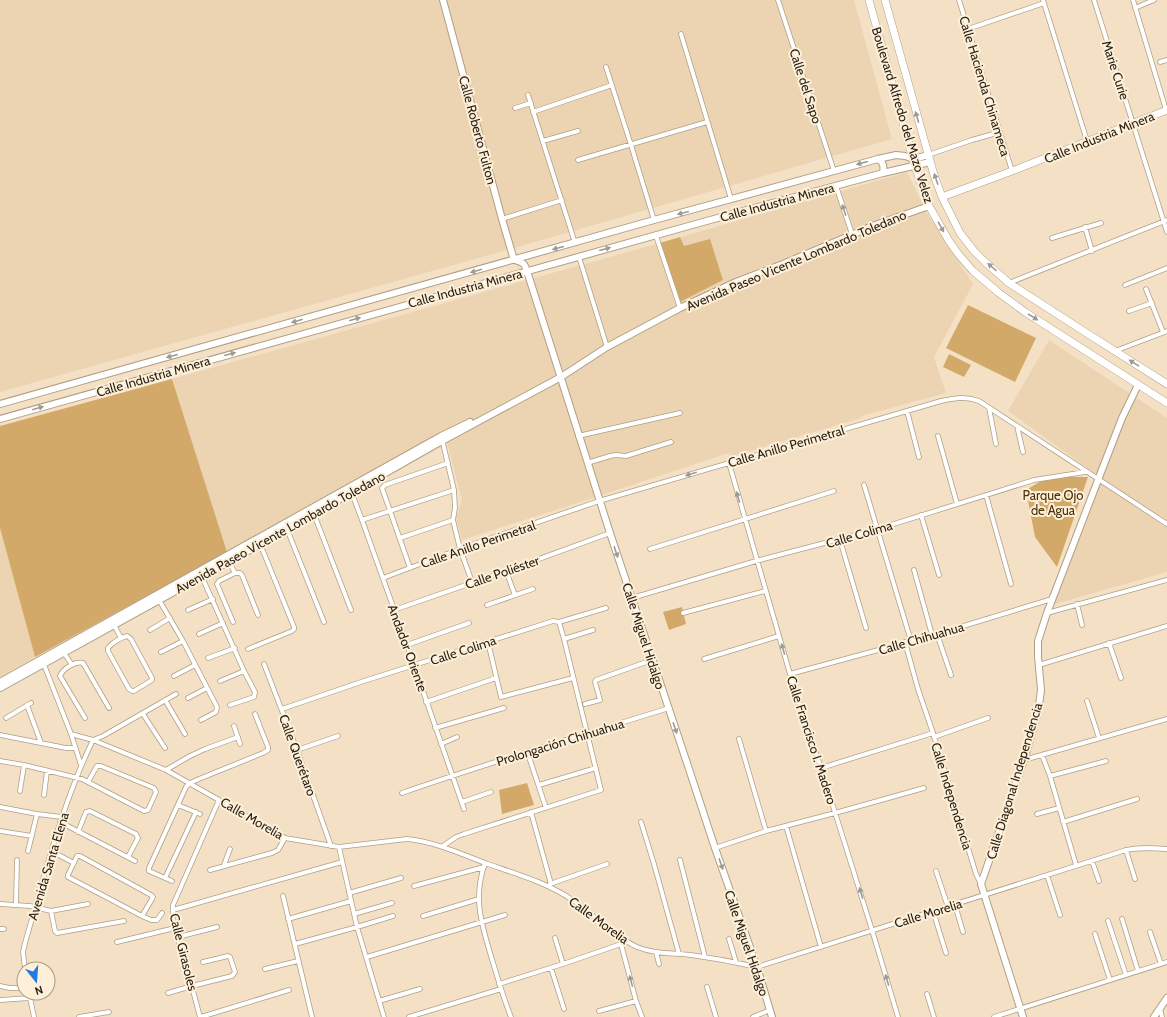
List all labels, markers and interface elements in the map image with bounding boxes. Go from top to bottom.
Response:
street label: Calle Hacienda Chinameca [956,14,1014,159]
street label: Boulevard Alfredo del Mazo Velez [869,25,937,205]
street label: Marie Curie [1099,38,1133,102]
street label: Calle del Sapo [786,46,826,126]
street label: Calle Roberto Fulton [456,74,500,186]
street label: Calle Industria Minera [1042,107,1157,166]
one-way arrow [914,111,920,123]
one-way arrow [856,160,868,166]
one-way arrow [932,173,938,185]
street label: Calle Industria Minera [718,179,837,225]
one-way arrow [841,204,847,216]
street label: Avenida Paseo Vicente Lombardo Toledano [684,206,908,314]
one-way arrow [677,210,689,216]
one-way arrow [938,221,944,233]
one-way arrow [552,245,564,251]
one-way arrow [599,246,611,252]
one-way arrow [987,263,996,272]
street label: Calle Industria Minera [406,265,525,311]
one-way arrow [470,268,483,274]
one-way arrow [1028,313,1038,321]
one-way arrow [350,316,362,322]
one-way arrow [291,318,303,324]
one-way arrow [224,351,236,357]
street label: Calle Industria Minera [94,352,212,400]
one-way arrow [166,353,178,359]
one-way arrow [1129,359,1139,367]
one-way arrow [32,405,44,411]
street label: Calle Anillo Perimetral [726,422,846,470]
street label: Avenida Paseo Vicente Lombardo Toledano [172,467,388,597]
one-way arrow [685,471,697,477]
park label: Parque Ojo de Agua [1023,487,1083,518]
one-way arrow [735,490,741,502]
street label: Calle Anillo Perimetral [418,517,538,571]
street label: Calle Colima [824,517,895,551]
one-way arrow [613,546,619,558]
street label: Calle Poliéster [463,552,542,592]
street label: Calle Miguel Hidalgo [619,581,669,691]
street label: Andador Oriente [385,602,431,694]
street label: Calle Chihuahua [877,618,966,658]
street label: Calle Colima [428,632,499,668]
one-way arrow [780,643,786,655]
street label: Calle Francisco I. Madero [784,674,840,806]
street label: Calle Diagonal Independencia [983,700,1046,861]
street label: Calle Querétaro [276,712,320,798]
street label: Prolongación Chihuahua [494,715,626,769]
one-way arrow [672,722,678,734]
street label: Calle Independencia [928,740,976,852]
street label: Calle Morelia [218,794,287,843]
street label: Avenida Santa Elena [24,809,72,922]
one-way arrow [718,859,724,871]
one-way arrow [858,887,864,899]
street label: Calle Miguel Hidalgo [721,888,773,998]
street label: Calle Morelia [566,893,633,948]
street label: Calle Morelia [892,895,965,931]
street label: Calle Girasoles [167,912,201,993]
north arrow [16,961,56,1001]
one-way arrow [884,973,890,985]
one-way arrow [627,975,633,987]
text: N [33,983,45,998]

